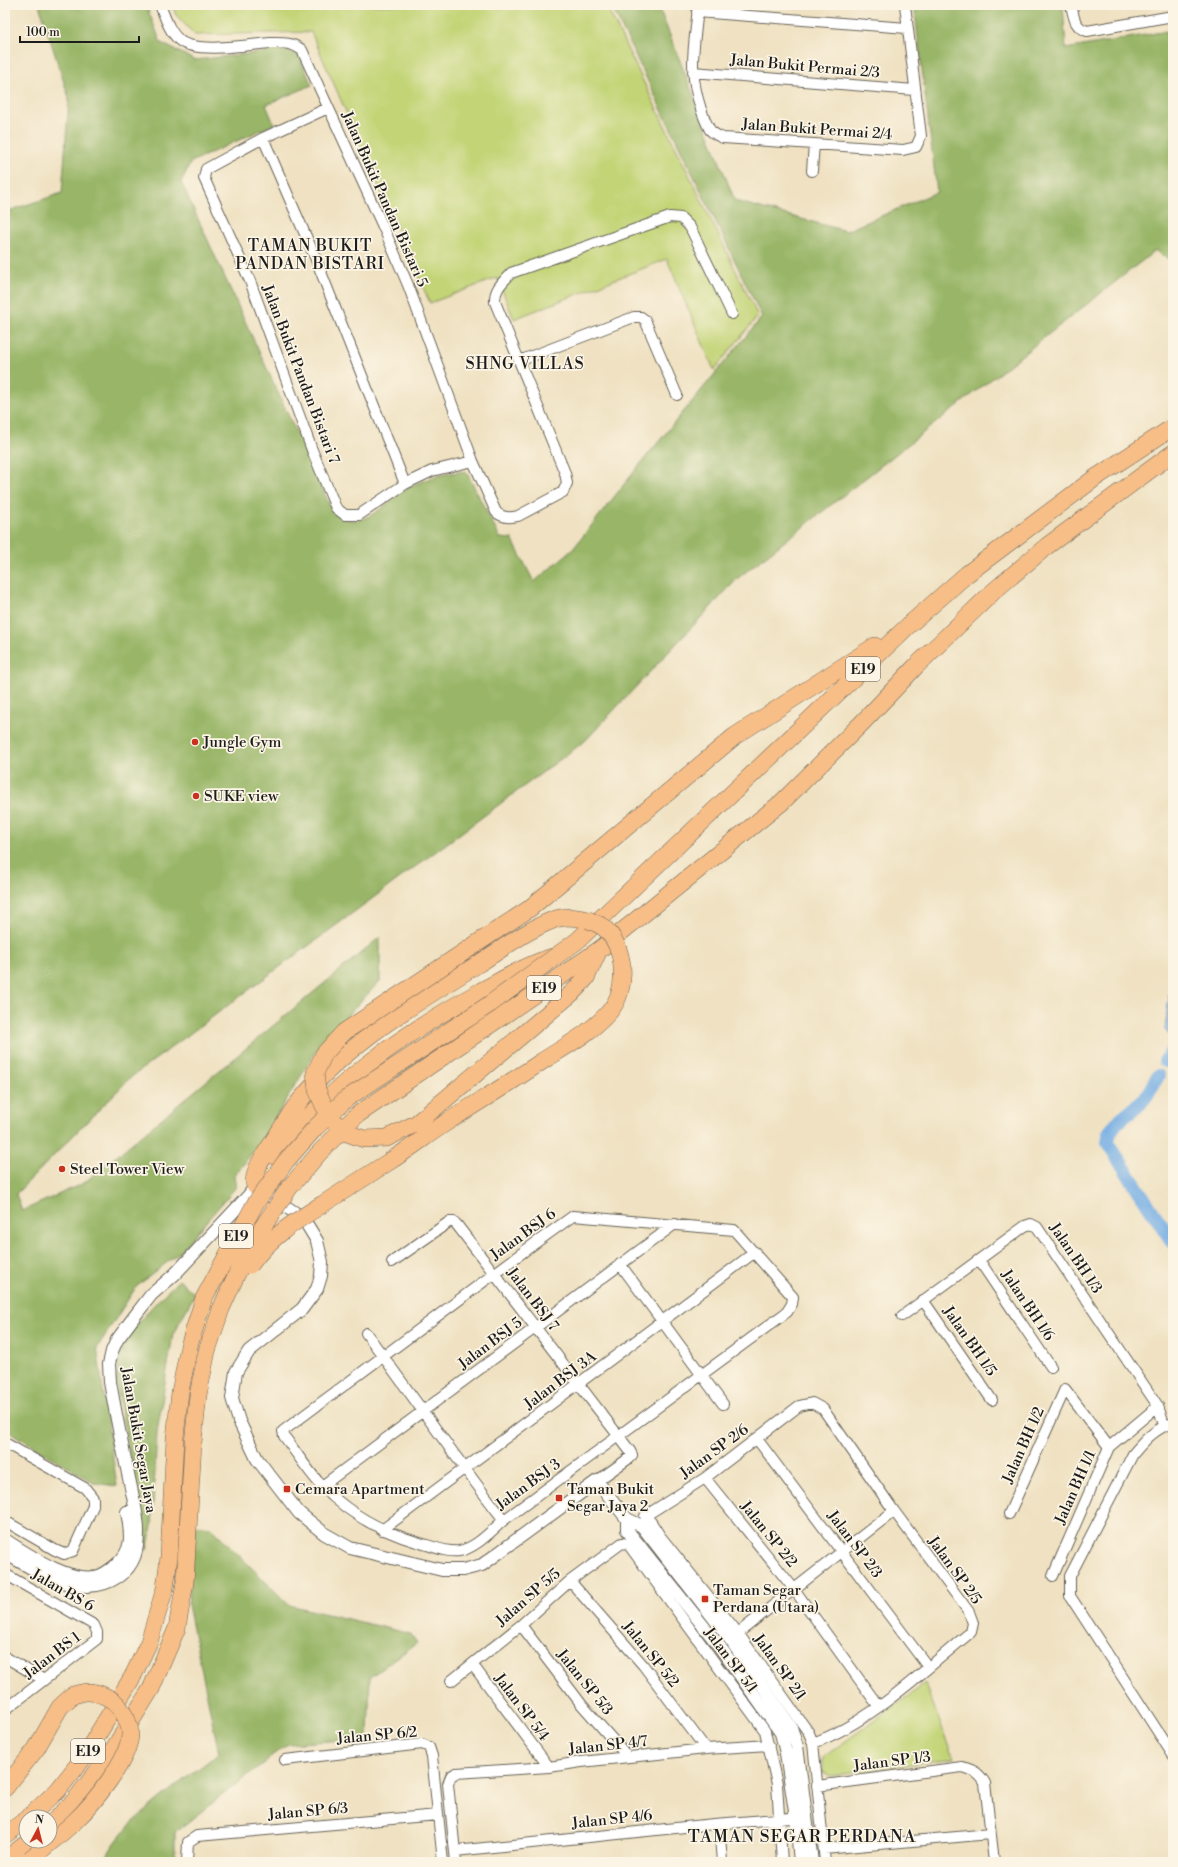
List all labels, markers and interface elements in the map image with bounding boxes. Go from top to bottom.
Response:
scale bar [20,18,139,44]
text: 100 m [26,25,60,40]
street label: Jalan Bukit Permai 2/3 [728,50,881,83]
street label: Jalan Bukit Pandan Bistari 5 [337,107,432,290]
street label: Jalan Bukit Permai 2/4 [740,115,893,144]
district label: TAMAN BUKIT PANDAN BISTARI [235,236,385,274]
street label: Jalan Bukit Pandan Bistari 7 [257,281,344,467]
district label: SHNG VILLAS [465,354,585,374]
road number: E19 [846,657,880,681]
place label: Jungle Gym [202,733,281,752]
marker: Jungle Gym [190,737,200,747]
place label: SUKE view [204,787,279,806]
marker: SUKE view [191,791,201,801]
road number: E19 [527,976,561,1000]
place label: Steel Tower View [70,1160,185,1179]
marker: Steel Tower View [57,1164,67,1174]
street label: Jalan BSJ 6 [486,1204,560,1265]
street label: Jalan BH 1/3 [1044,1218,1106,1297]
road number: E19 [219,1224,253,1248]
street label: Jalan BSJ 7 [502,1263,563,1335]
street label: Jalan BH 1/6 [996,1265,1058,1345]
street label: Jalan BH 1/5 [938,1302,1001,1380]
street label: Jalan BSJ 5 [454,1313,526,1374]
street label: Jalan BSJ 3A [520,1347,601,1414]
street label: Jalan Bukit Segar Jaya [116,1365,161,1515]
street label: Jalan BH 1/2 [998,1404,1049,1487]
street label: Jalan SP 2/6 [675,1420,752,1483]
street label: Jalan BH 1/1 [1050,1447,1101,1528]
street label: Jalan BSJ 3 [491,1455,564,1515]
place label: Cemara Apartment [295,1480,425,1499]
place label: Taman Bukit Segar Jaya 2 [567,1480,655,1516]
marker: Cemara Apartment [282,1484,292,1494]
marker: Taman Bukit Segar Jaya 2 [554,1493,564,1503]
street label: Jalan SP 2/2 [735,1497,801,1571]
street label: Jalan SP 2/3 [822,1506,886,1582]
street label: Jalan SP 2/5 [923,1532,986,1608]
street label: Jalan BS 6 [27,1564,98,1616]
street label: Jalan SP 5/5 [491,1564,565,1631]
place label: Taman Segar Perdana (Utara) [713,1581,819,1617]
marker: Taman Segar Perdana (Utara) [700,1594,710,1604]
street label: Jalan SP 5/2 [618,1617,683,1691]
street label: Jalan SP 5/1 [699,1623,762,1697]
street label: Jalan BS 1 [19,1627,85,1684]
street label: Jalan SP 2/1 [748,1629,810,1705]
street label: Jalan SP 5/3 [552,1645,617,1719]
street label: Jalan SP 5/4 [489,1669,553,1745]
street label: Jalan SP 6/2 [335,1723,418,1749]
street label: Jalan SP 4/7 [567,1732,649,1759]
road number: E19 [71,1739,105,1763]
street label: Jalan SP 1/3 [851,1747,932,1776]
street label: Jalan SP 6/3 [266,1799,349,1825]
street label: Jalan SP 4/6 [570,1806,653,1833]
north arrow [18,1809,58,1849]
text: N [34,1813,45,1828]
district label: TAMAN SEGAR PERDANA [688,1826,916,1848]

